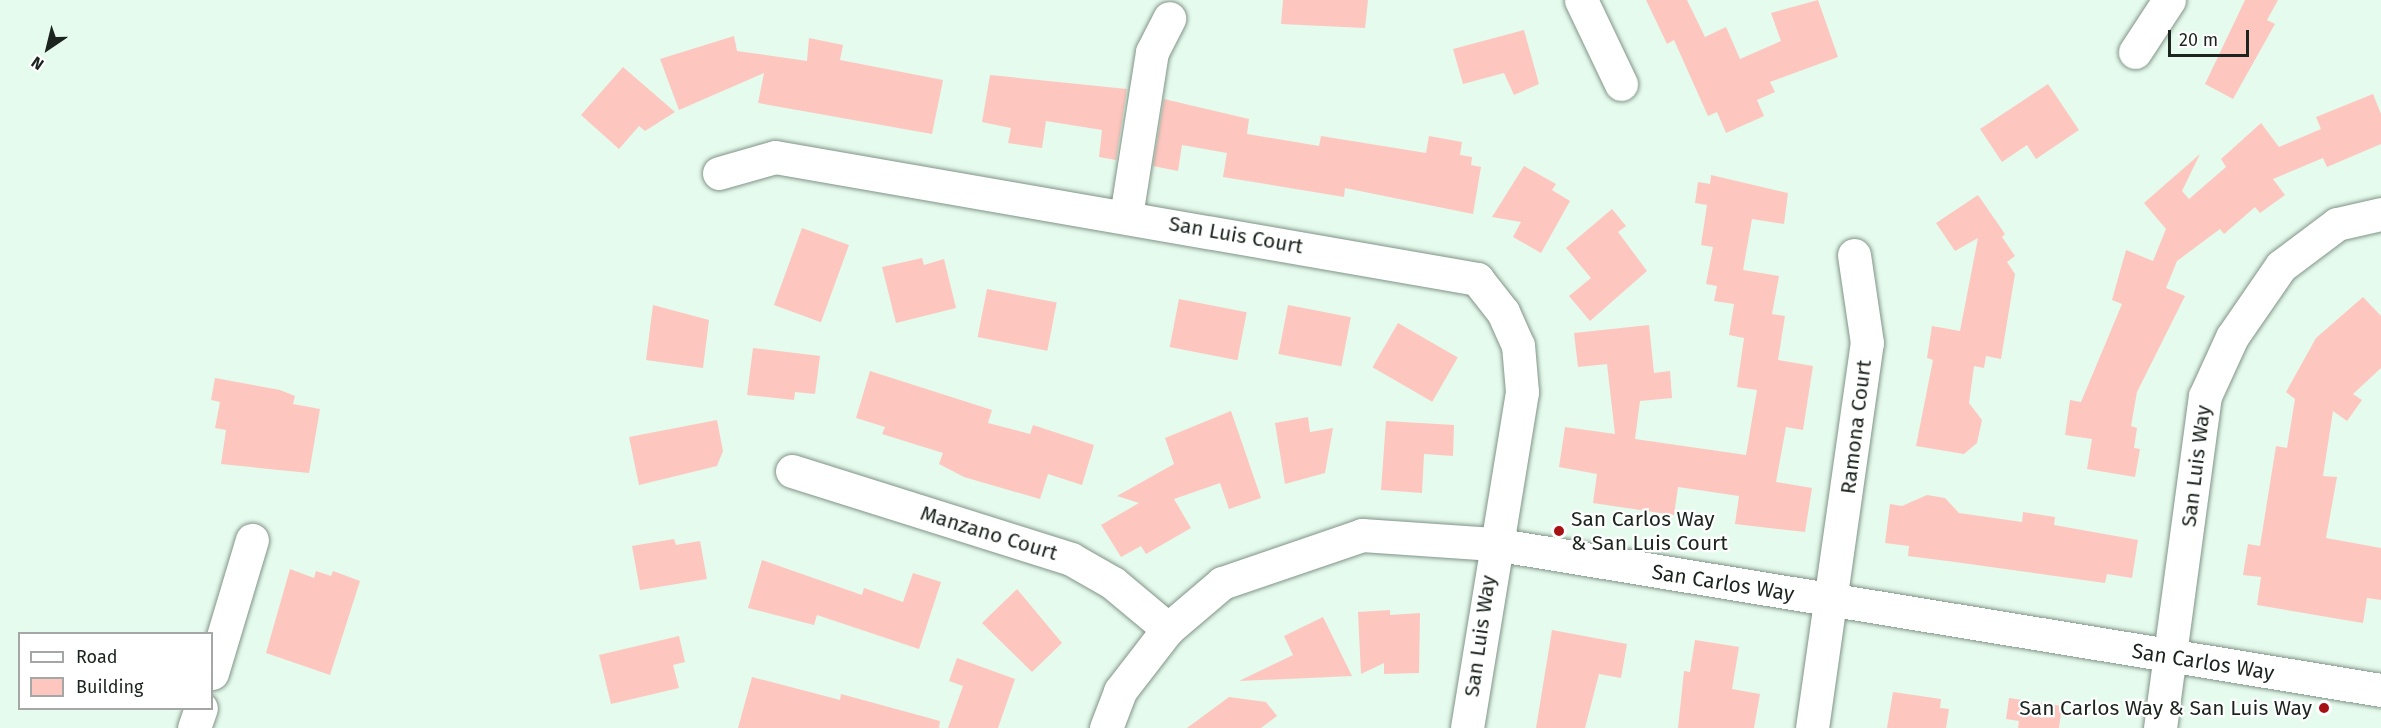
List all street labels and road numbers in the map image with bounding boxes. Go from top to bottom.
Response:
street label: San Luis Court [1167,211,1305,259]
street label: Ramona Court [1835,358,1877,496]
street label: San Luis Way [2176,404,2216,528]
street label: Manzano Court [917,500,1061,566]
street label: San Carlos Way [1650,559,1796,607]
street label: San Luis Way [1459,574,1501,698]
street label: San Carlos Way [2130,638,2276,686]

